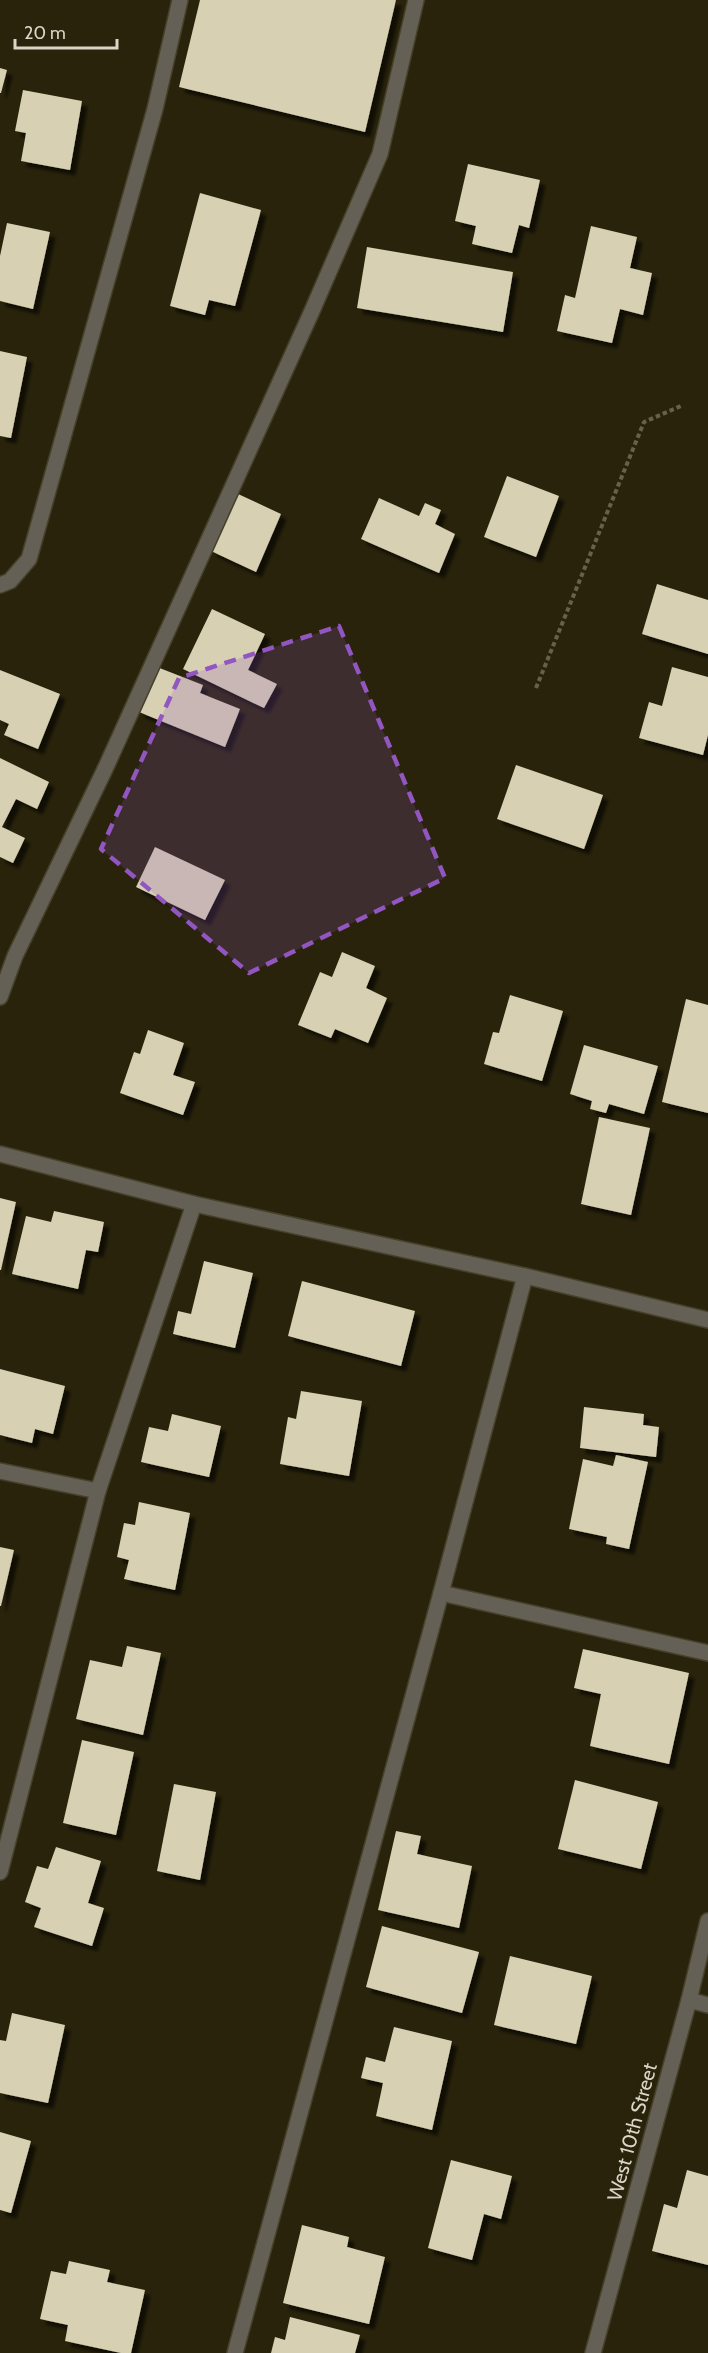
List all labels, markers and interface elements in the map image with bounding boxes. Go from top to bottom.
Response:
scale bar [15,12,117,50]
text: 20 m [24,22,66,44]
street label: West 10th Street [602,2060,662,2204]

